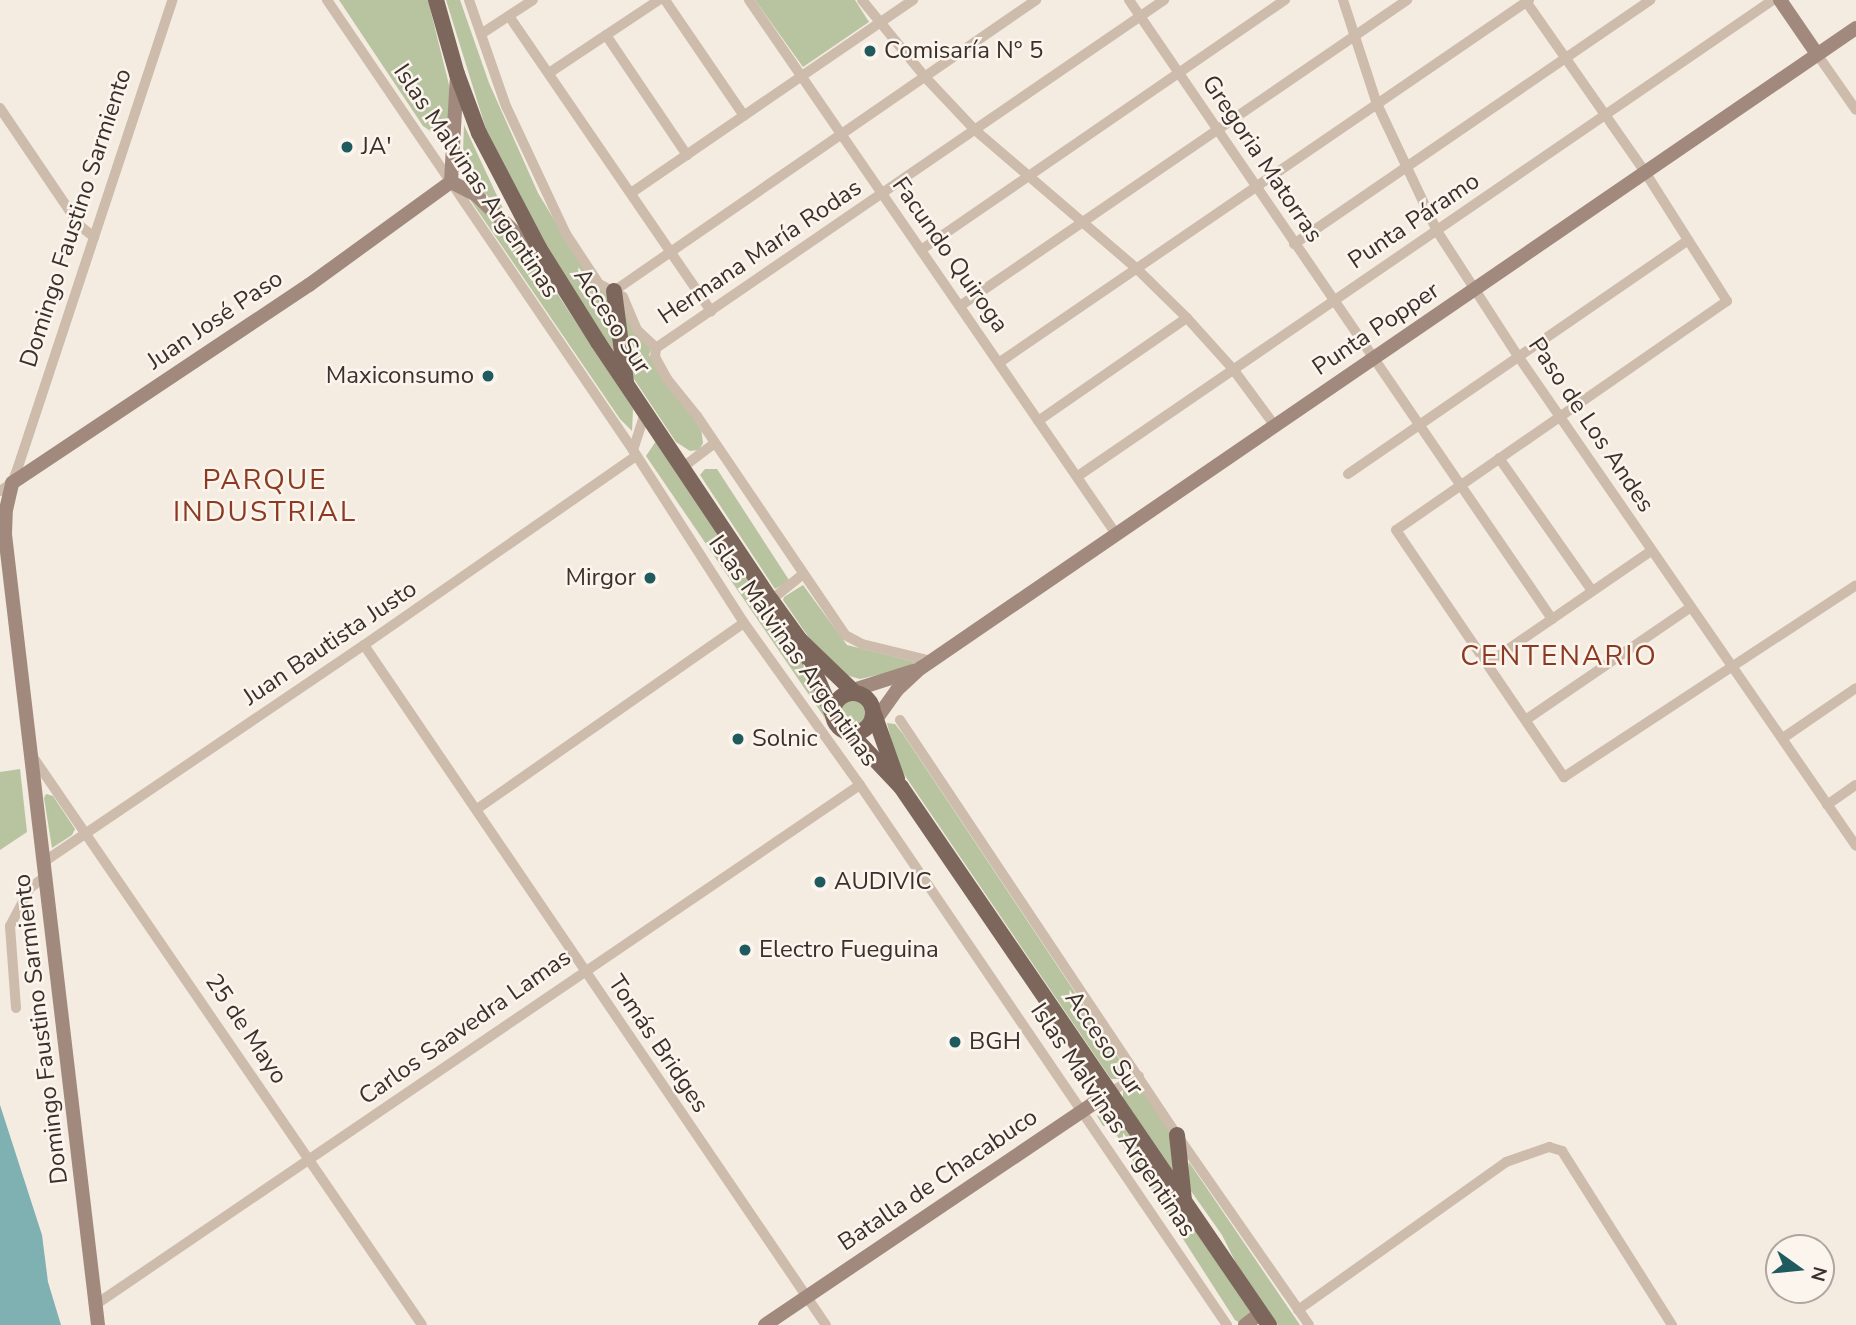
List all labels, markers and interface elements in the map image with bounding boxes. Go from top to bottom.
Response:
place label: Comisaría N° 5 [884,37,1043,65]
marker: Comisaría N° 5 [862,43,878,59]
street label: Islas Malvinas Argentinas [387,59,565,303]
street label: Domingo Faustino Sarmiento [14,65,138,371]
street label: Gregoria Matorras [1195,70,1329,248]
place label: JA' [361,133,392,161]
marker: JA' [339,139,355,155]
street label: Punta Páramo [1343,167,1485,275]
street label: Facundo Quiroga [886,172,1014,338]
street label: Hermana María Rodas [653,173,867,331]
street label: Acceso Sur [567,263,657,379]
street label: Juan José Paso [142,264,288,376]
street label: Punta Popper [1307,276,1445,382]
street label: Paso de Los Andes [1522,332,1660,518]
place label: Maxiconsumo [326,362,474,390]
marker: Maxiconsumo [480,368,496,384]
district label: PARQUE INDUSTRIAL [174,463,356,529]
street label: Islas Malvinas Argentinas [702,530,884,772]
place label: Mirgor [565,564,636,592]
marker: Mirgor [642,570,658,586]
street label: Juan Bautista Justo [238,574,422,712]
district label: CENTENARIO [1461,639,1657,673]
place label: Solnic [752,725,818,753]
marker: Solnic [730,731,746,747]
place label: AUDIVIC [834,868,932,896]
street label: Domingo Faustino Sarmiento [8,872,74,1186]
marker: AUDIVIC [812,874,828,890]
place label: Electro Fueguina [759,936,939,964]
marker: Electro Fueguina [737,942,753,958]
street label: Carlos Saavedra Lamas [354,943,576,1111]
street label: 25 de Mayo [199,969,293,1089]
street label: Tomás Bridges [601,970,715,1118]
street label: Acceso Sur [1059,985,1149,1101]
street label: Islas Malvinas Argentinas [1024,998,1202,1242]
place label: BGH [969,1028,1021,1056]
marker: BGH [947,1034,963,1050]
street label: Batalla de Chacabuco [833,1103,1043,1257]
north arrow [1765,1234,1835,1304]
text: N [1804,1264,1833,1284]

